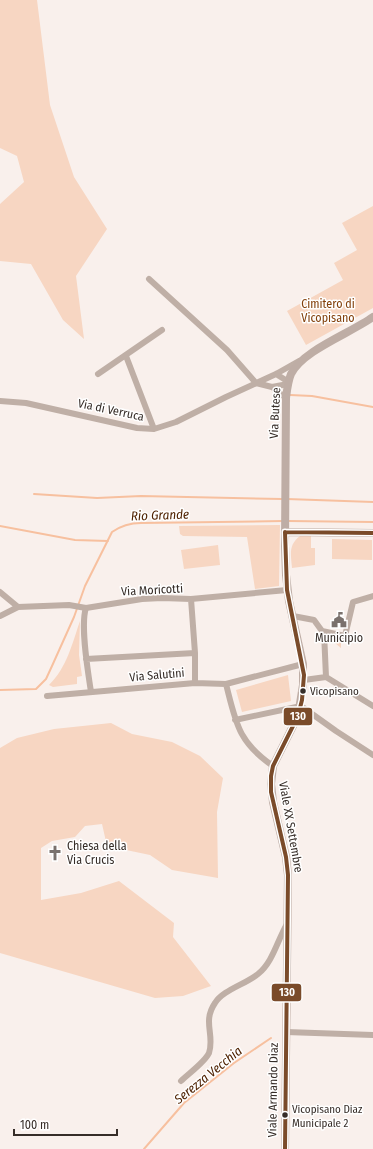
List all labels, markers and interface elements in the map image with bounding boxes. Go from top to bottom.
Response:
park label: Cimitero di Vicopisano [301,297,355,325]
street label: Via Butese [267,387,283,439]
street label: Via di Verruca [77,396,146,424]
water label: Rio Grande [131,506,189,524]
street label: Via Moricotti [121,581,183,599]
public building icon: Municipio [330,611,348,629]
place label: Municipio [315,631,363,645]
street label: Via Salutini [129,666,185,684]
place label: Vicopisano [310,685,359,698]
marker: Vicopisano [298,686,308,696]
line badge: 130 [283,707,313,726]
text: 130 [290,710,306,723]
street label: Viale XX Settembre [276,780,306,874]
place label: Chiesa della Via Crucis [67,839,127,867]
church icon: Chiesa della Via Crucis [46,844,64,862]
line badge: 130 [271,983,302,1002]
text: 130 [279,986,295,999]
street label: Viale Armando Diaz [265,1042,281,1138]
water label: Serezza Vecchia [170,1043,245,1107]
place label: Vicopisano Diaz Municipale 2 [292,1103,363,1130]
marker: Vicopisano Diaz Municipale 2 [280,1110,290,1120]
scale bar [14,1111,117,1137]
text: 100 m [20,1118,49,1132]

